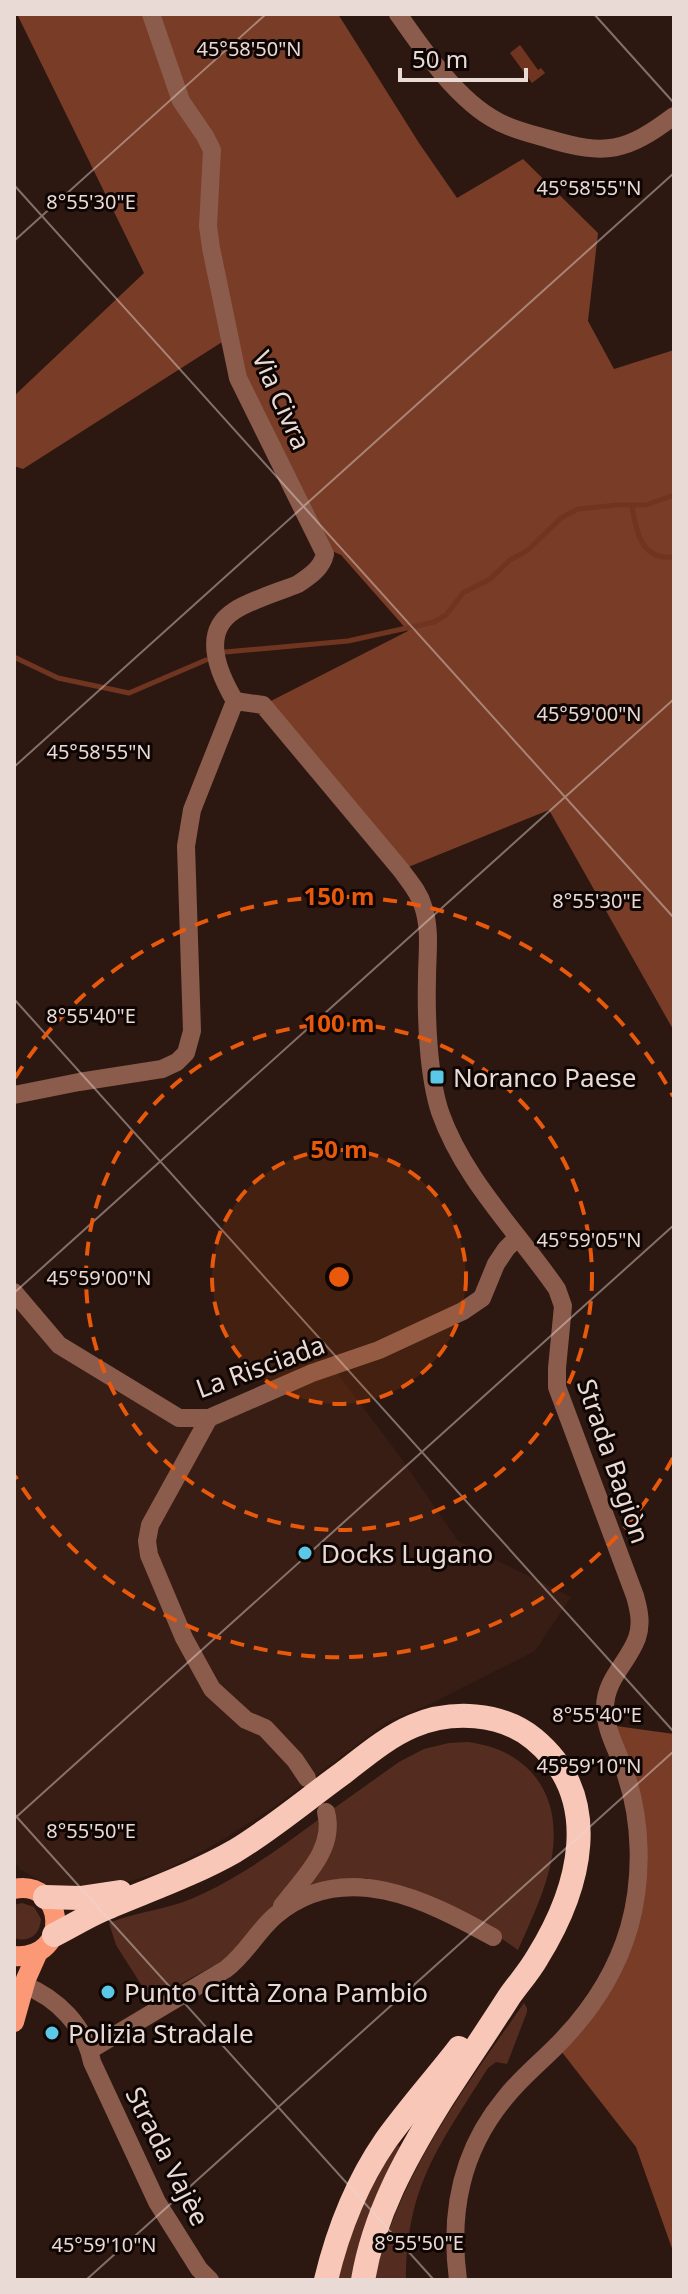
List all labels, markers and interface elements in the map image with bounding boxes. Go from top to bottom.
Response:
scale bar [400,32,526,82]
text: 45°58'50"N [196,35,302,62]
text: 50 m [412,42,468,75]
text: 45°58'55"N [536,174,642,201]
text: 8°55'30"E [46,188,136,215]
street label: Via Civra [244,345,320,455]
text: 45°59'00"N [536,700,642,727]
text: 45°58'55"N [46,738,152,765]
text: 150 m [304,879,374,912]
text: 8°55'30"E [552,887,642,914]
text: 8°55'40"E [46,1002,136,1029]
text: 100 m [304,1006,374,1039]
place label: Noranco Paese [453,1059,636,1095]
marker: Noranco Paese [428,1068,446,1086]
text: 50 m [310,1132,368,1165]
text: 45°59'05"N [536,1226,642,1253]
centre of rings [325,1263,353,1291]
text: 45°59'00"N [46,1264,152,1291]
street label: La Risciada [191,1326,329,1406]
street label: Strada Bagiòn [569,1374,659,1548]
place label: Docks Lugano [321,1535,493,1571]
marker: Docks Lugano [296,1544,314,1562]
text: 8°55'40"E [552,1701,642,1728]
text: 45°59'10"N [536,1752,642,1779]
text: 8°55'50"E [46,1817,136,1844]
place label: Punto Città Zona Pambio [124,1974,428,2010]
marker: Punto Città Zona Pambio [99,1983,117,2001]
place label: Polizia Stradale [68,2015,254,2051]
marker: Polizia Stradale [43,2024,61,2042]
street label: Strada Vajèe [118,2080,218,2232]
text: 8°55'50"E [374,2229,464,2256]
text: 45°59'10"N [51,2231,157,2258]

